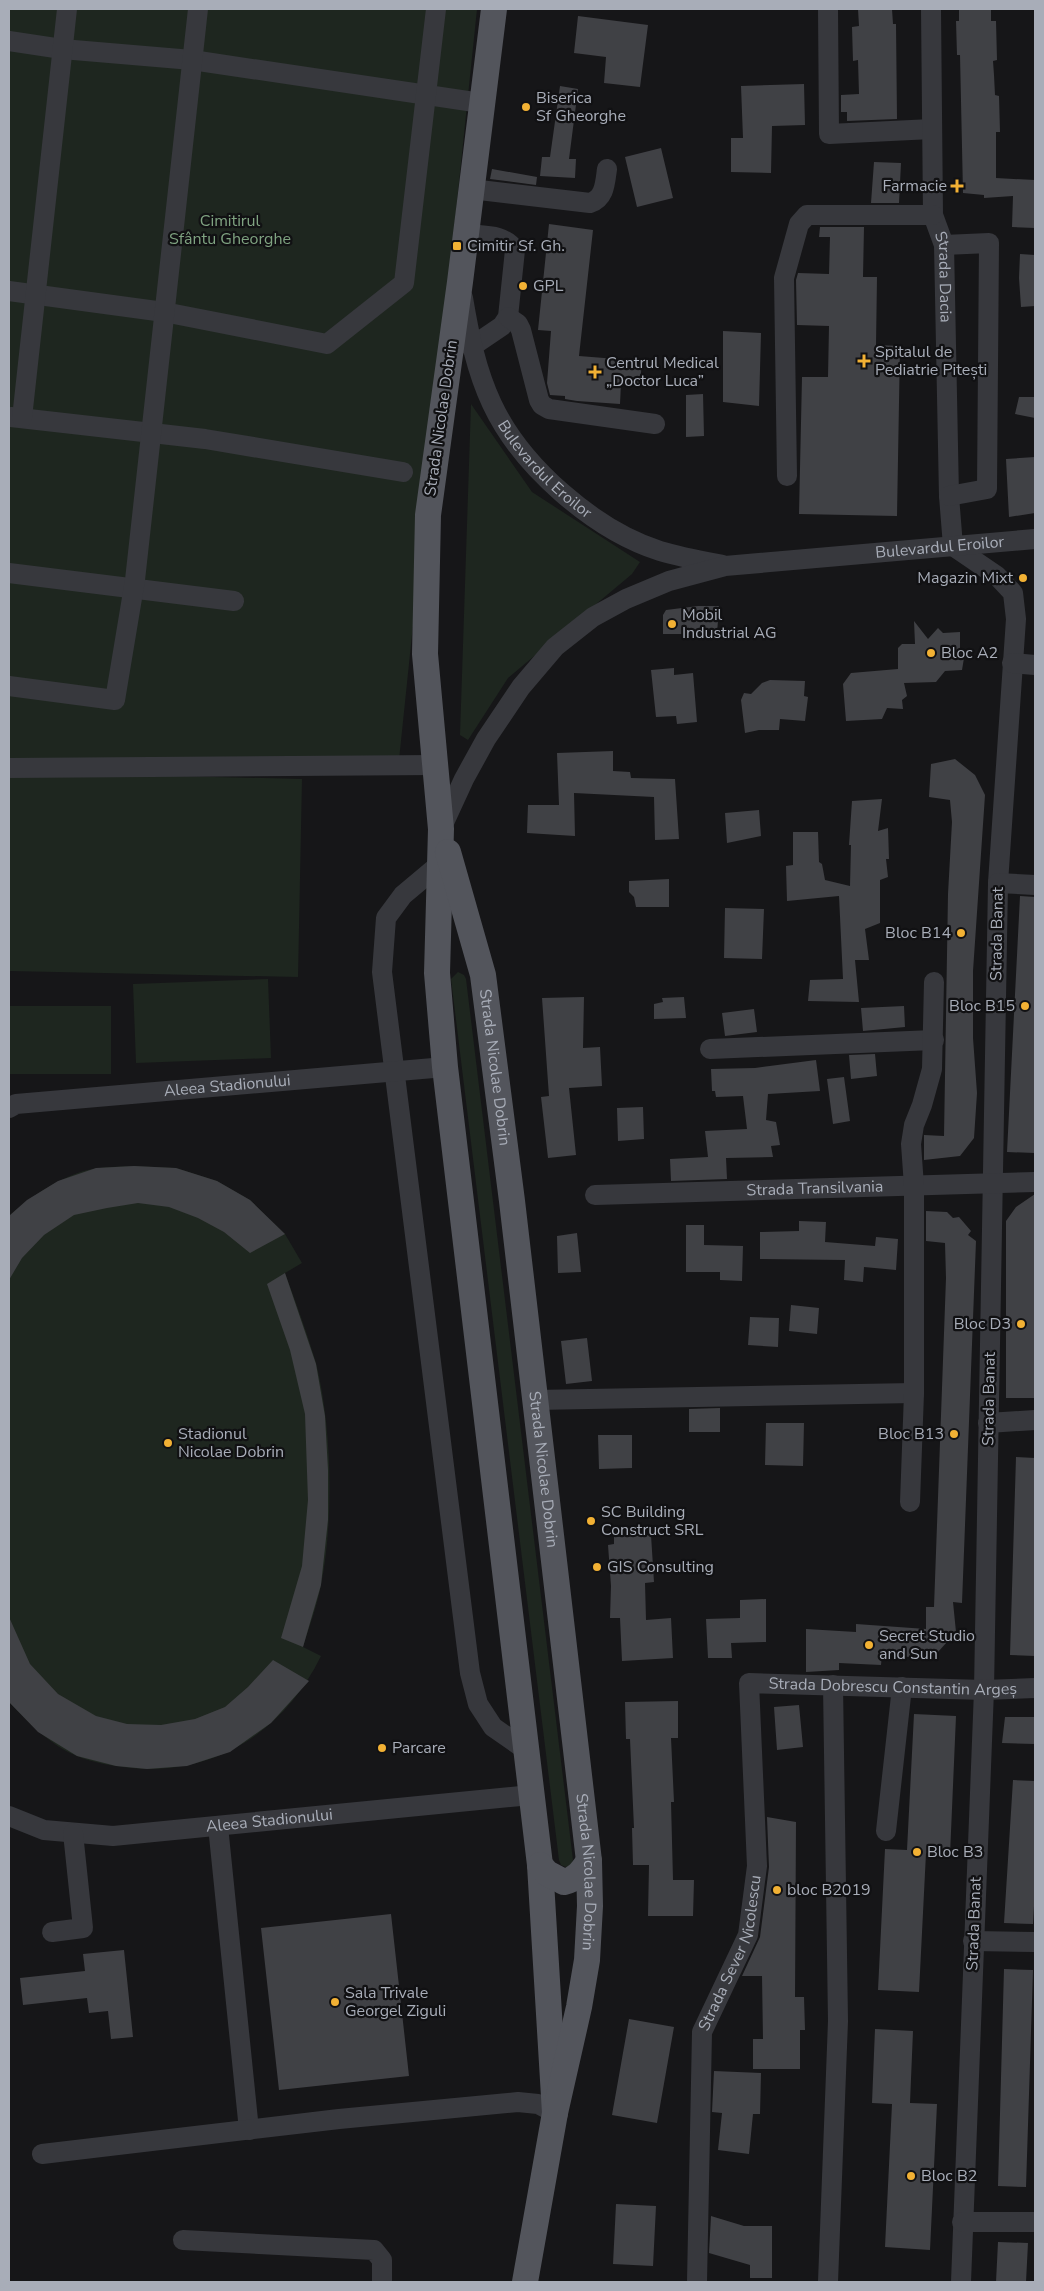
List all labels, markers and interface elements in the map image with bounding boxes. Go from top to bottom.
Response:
place label: Biserica Sf Gheorghe [536,87,626,127]
marker: Biserica Sf Gheorghe [520,101,532,113]
place label: Farmacie [883,175,947,197]
marker: Farmacie [951,180,963,192]
park label: Cimitirul Sfântu Gheorghe [169,210,291,250]
street label: Strada Dacia [929,228,957,323]
place label: Cimitir Sf. Gh. [467,235,565,257]
marker: Cimitir Sf. Gh. [451,240,463,252]
place label: GPL [533,275,564,297]
marker: GPL [517,280,529,292]
street label: Strada Nicolae Dobrin [419,338,463,498]
place label: Spitalul de Pediatrie Pitești [875,341,987,381]
place label: Centrul Medical „Doctor Luca” [606,352,719,392]
marker: Spitalul de Pediatrie Pitești [857,354,871,368]
marker: Centrul Medical „Doctor Luca” [588,365,602,379]
street label: Bulevardul Eroilor [492,416,597,524]
street label: Bulevardul Eroilor [874,531,1005,564]
place label: Magazin Mixt [917,567,1013,589]
marker: Magazin Mixt [1017,572,1029,584]
place label: Mobil Industrial AG [682,604,777,644]
marker: Mobil Industrial AG [666,618,678,630]
place label: Bloc A2 [941,642,998,664]
marker: Bloc A2 [925,647,937,659]
street label: Strada Banat [985,886,1009,981]
place label: Bloc B14 [885,922,951,944]
marker: Bloc B14 [955,927,967,939]
street label: Strada Nicolae Dobrin [474,988,516,1147]
place label: Bloc B15 [949,995,1015,1017]
marker: Bloc B15 [1019,1000,1031,1012]
street label: Aleea Stadionului [163,1069,292,1102]
street label: Strada Transilvania [746,1175,884,1202]
place label: Bloc D3 [954,1313,1011,1335]
marker: Bloc D3 [1015,1318,1027,1330]
street label: Strada Banat [977,1351,1001,1446]
street label: Strada Nicolae Dobrin [523,1390,563,1549]
place label: Stadionul Nicolae Dobrin [178,1423,284,1463]
place label: Bloc B13 [878,1423,944,1445]
marker: Bloc B13 [948,1428,960,1440]
marker: Stadionul Nicolae Dobrin [162,1437,174,1449]
place label: SC Building Construct SRL [601,1501,704,1541]
marker: SC Building Construct SRL [585,1515,597,1527]
place label: GIS Consulting [607,1556,714,1578]
marker: GIS Consulting [591,1561,603,1573]
place label: Secret Studio and Sun [879,1625,975,1665]
marker: Secret Studio and Sun [863,1639,875,1651]
street label: Strada Dobrescu Constantin Argeș [768,1673,1017,1701]
place label: Parcare [392,1737,446,1759]
marker: Parcare [376,1742,388,1754]
street label: Strada Nicolae Dobrin [570,1792,601,1951]
street label: Aleea Stadionului [205,1804,334,1838]
place label: Bloc B3 [927,1841,983,1863]
marker: Bloc B3 [911,1846,923,1858]
street label: Strada Sever Nicolescu [693,1874,767,2035]
street label: Strada Banat [961,1876,987,1971]
place label: bloc B2019 [787,1879,871,1901]
marker: bloc B2019 [771,1884,783,1896]
place label: Sala Trivale Georgel Ziguli [345,1982,446,2022]
marker: Sala Trivale Georgel Ziguli [329,1996,341,2008]
place label: Bloc B2 [921,2165,977,2187]
marker: Bloc B2 [905,2170,917,2182]

